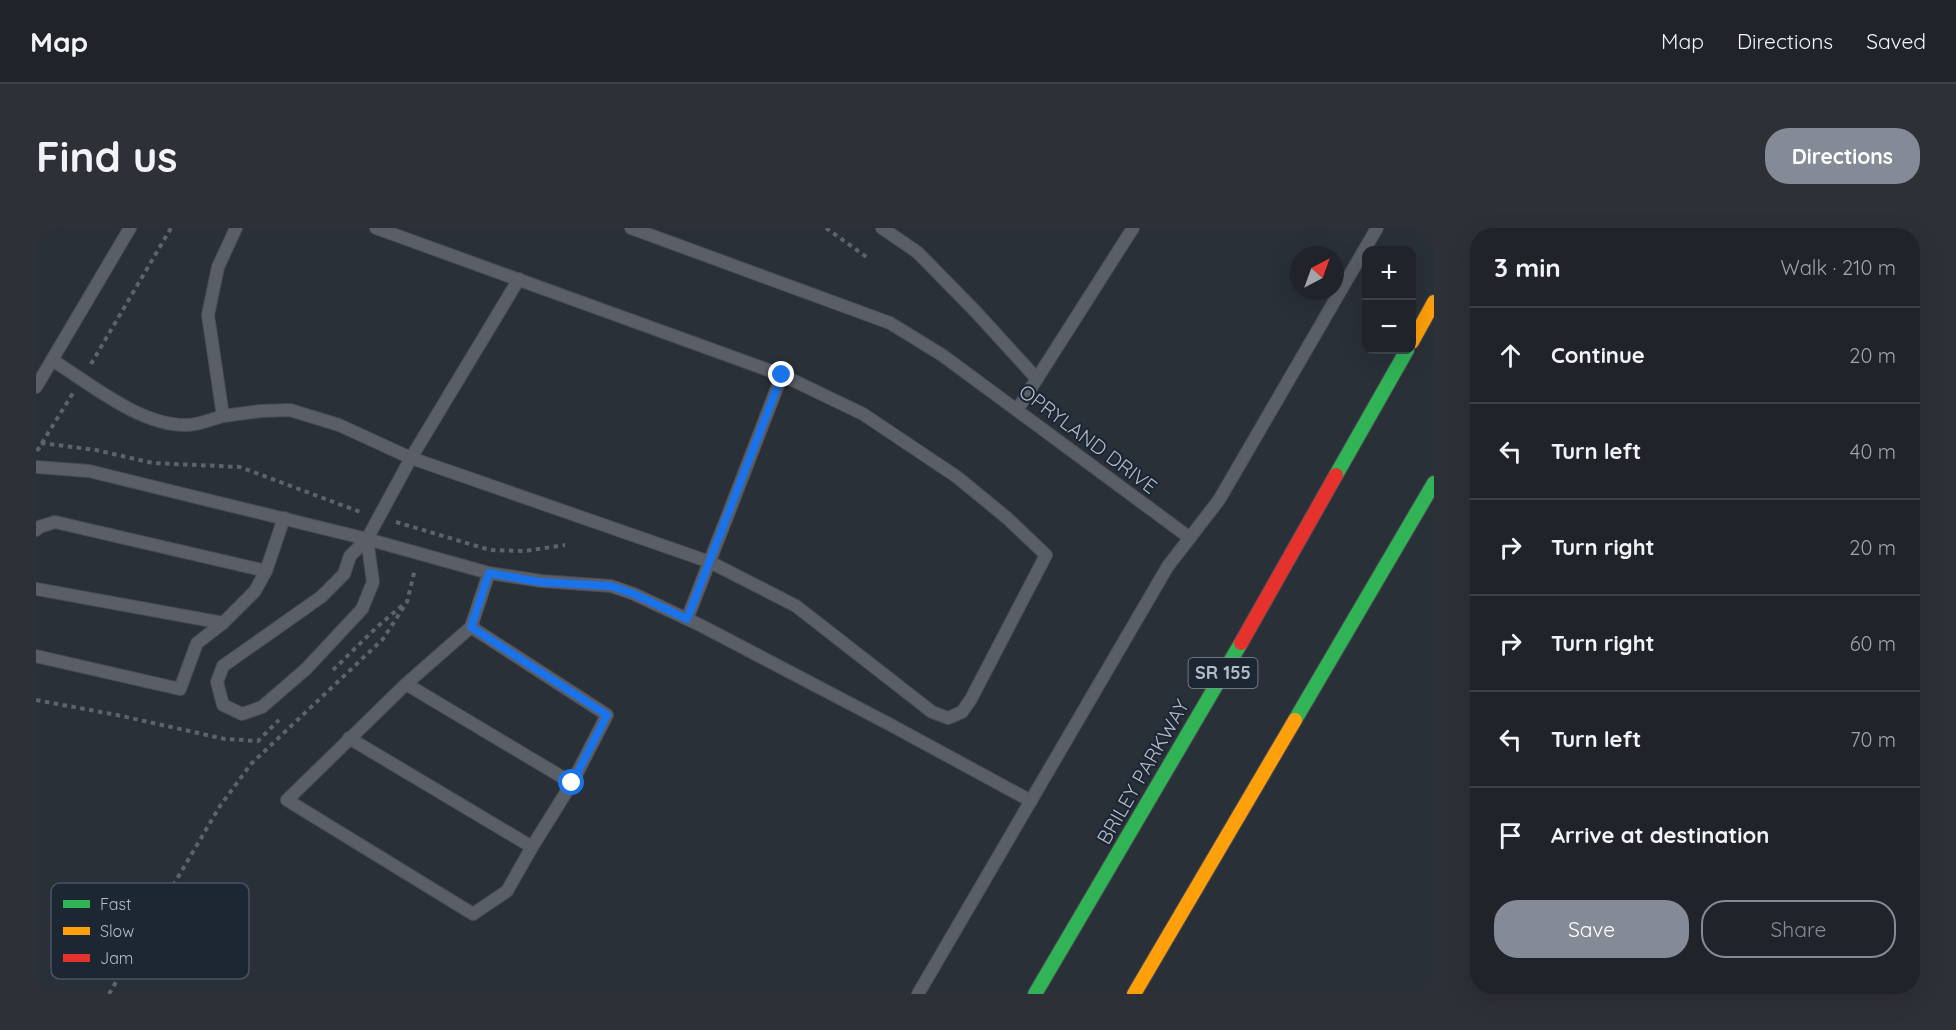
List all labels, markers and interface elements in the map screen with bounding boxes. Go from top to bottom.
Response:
text: Map [30,24,88,59]
text: Map [1661,28,1704,54]
text: Directions [1737,28,1833,54]
text: Saved [1866,28,1926,54]
button: Directions [1765,128,1920,184]
text: Find us [36,130,178,183]
north arrow [1290,246,1344,300]
map controls [1362,246,1416,354]
button: + [1362,246,1416,300]
text: 3 min [1494,251,1561,284]
text: Walk · 210 m [1781,255,1896,280]
button: − [1362,300,1416,354]
icon: ahead [1494,339,1527,372]
text: Continue [1551,341,1645,369]
text: 20 m [1849,343,1896,368]
route end [768,361,794,387]
street label: OPRYLAND DRIVE [1014,378,1162,499]
icon: left [1494,435,1527,468]
text: Turn left [1551,437,1641,465]
text: 40 m [1850,439,1896,464]
icon: right [1494,531,1527,564]
text: Turn right [1551,533,1655,561]
text: 20 m [1849,535,1896,560]
icon: right [1494,627,1527,660]
text: Turn right [1551,629,1655,657]
text: 60 m [1850,631,1896,656]
road number: SR 155 [1188,658,1258,688]
street label: BRILEY PARKWAY [1091,695,1194,849]
icon: left [1494,723,1527,756]
text: Turn left [1551,725,1641,753]
text: 70 m [1850,727,1896,752]
route start [558,769,584,795]
icon: arrive [1494,819,1527,852]
text: Arrive at destination [1551,821,1769,849]
legend [51,883,249,979]
text: Fast [100,894,131,914]
button: Save [1494,900,1689,958]
button: Share [1701,900,1896,958]
text: Slow [100,921,134,941]
text: Jam [100,948,133,968]

